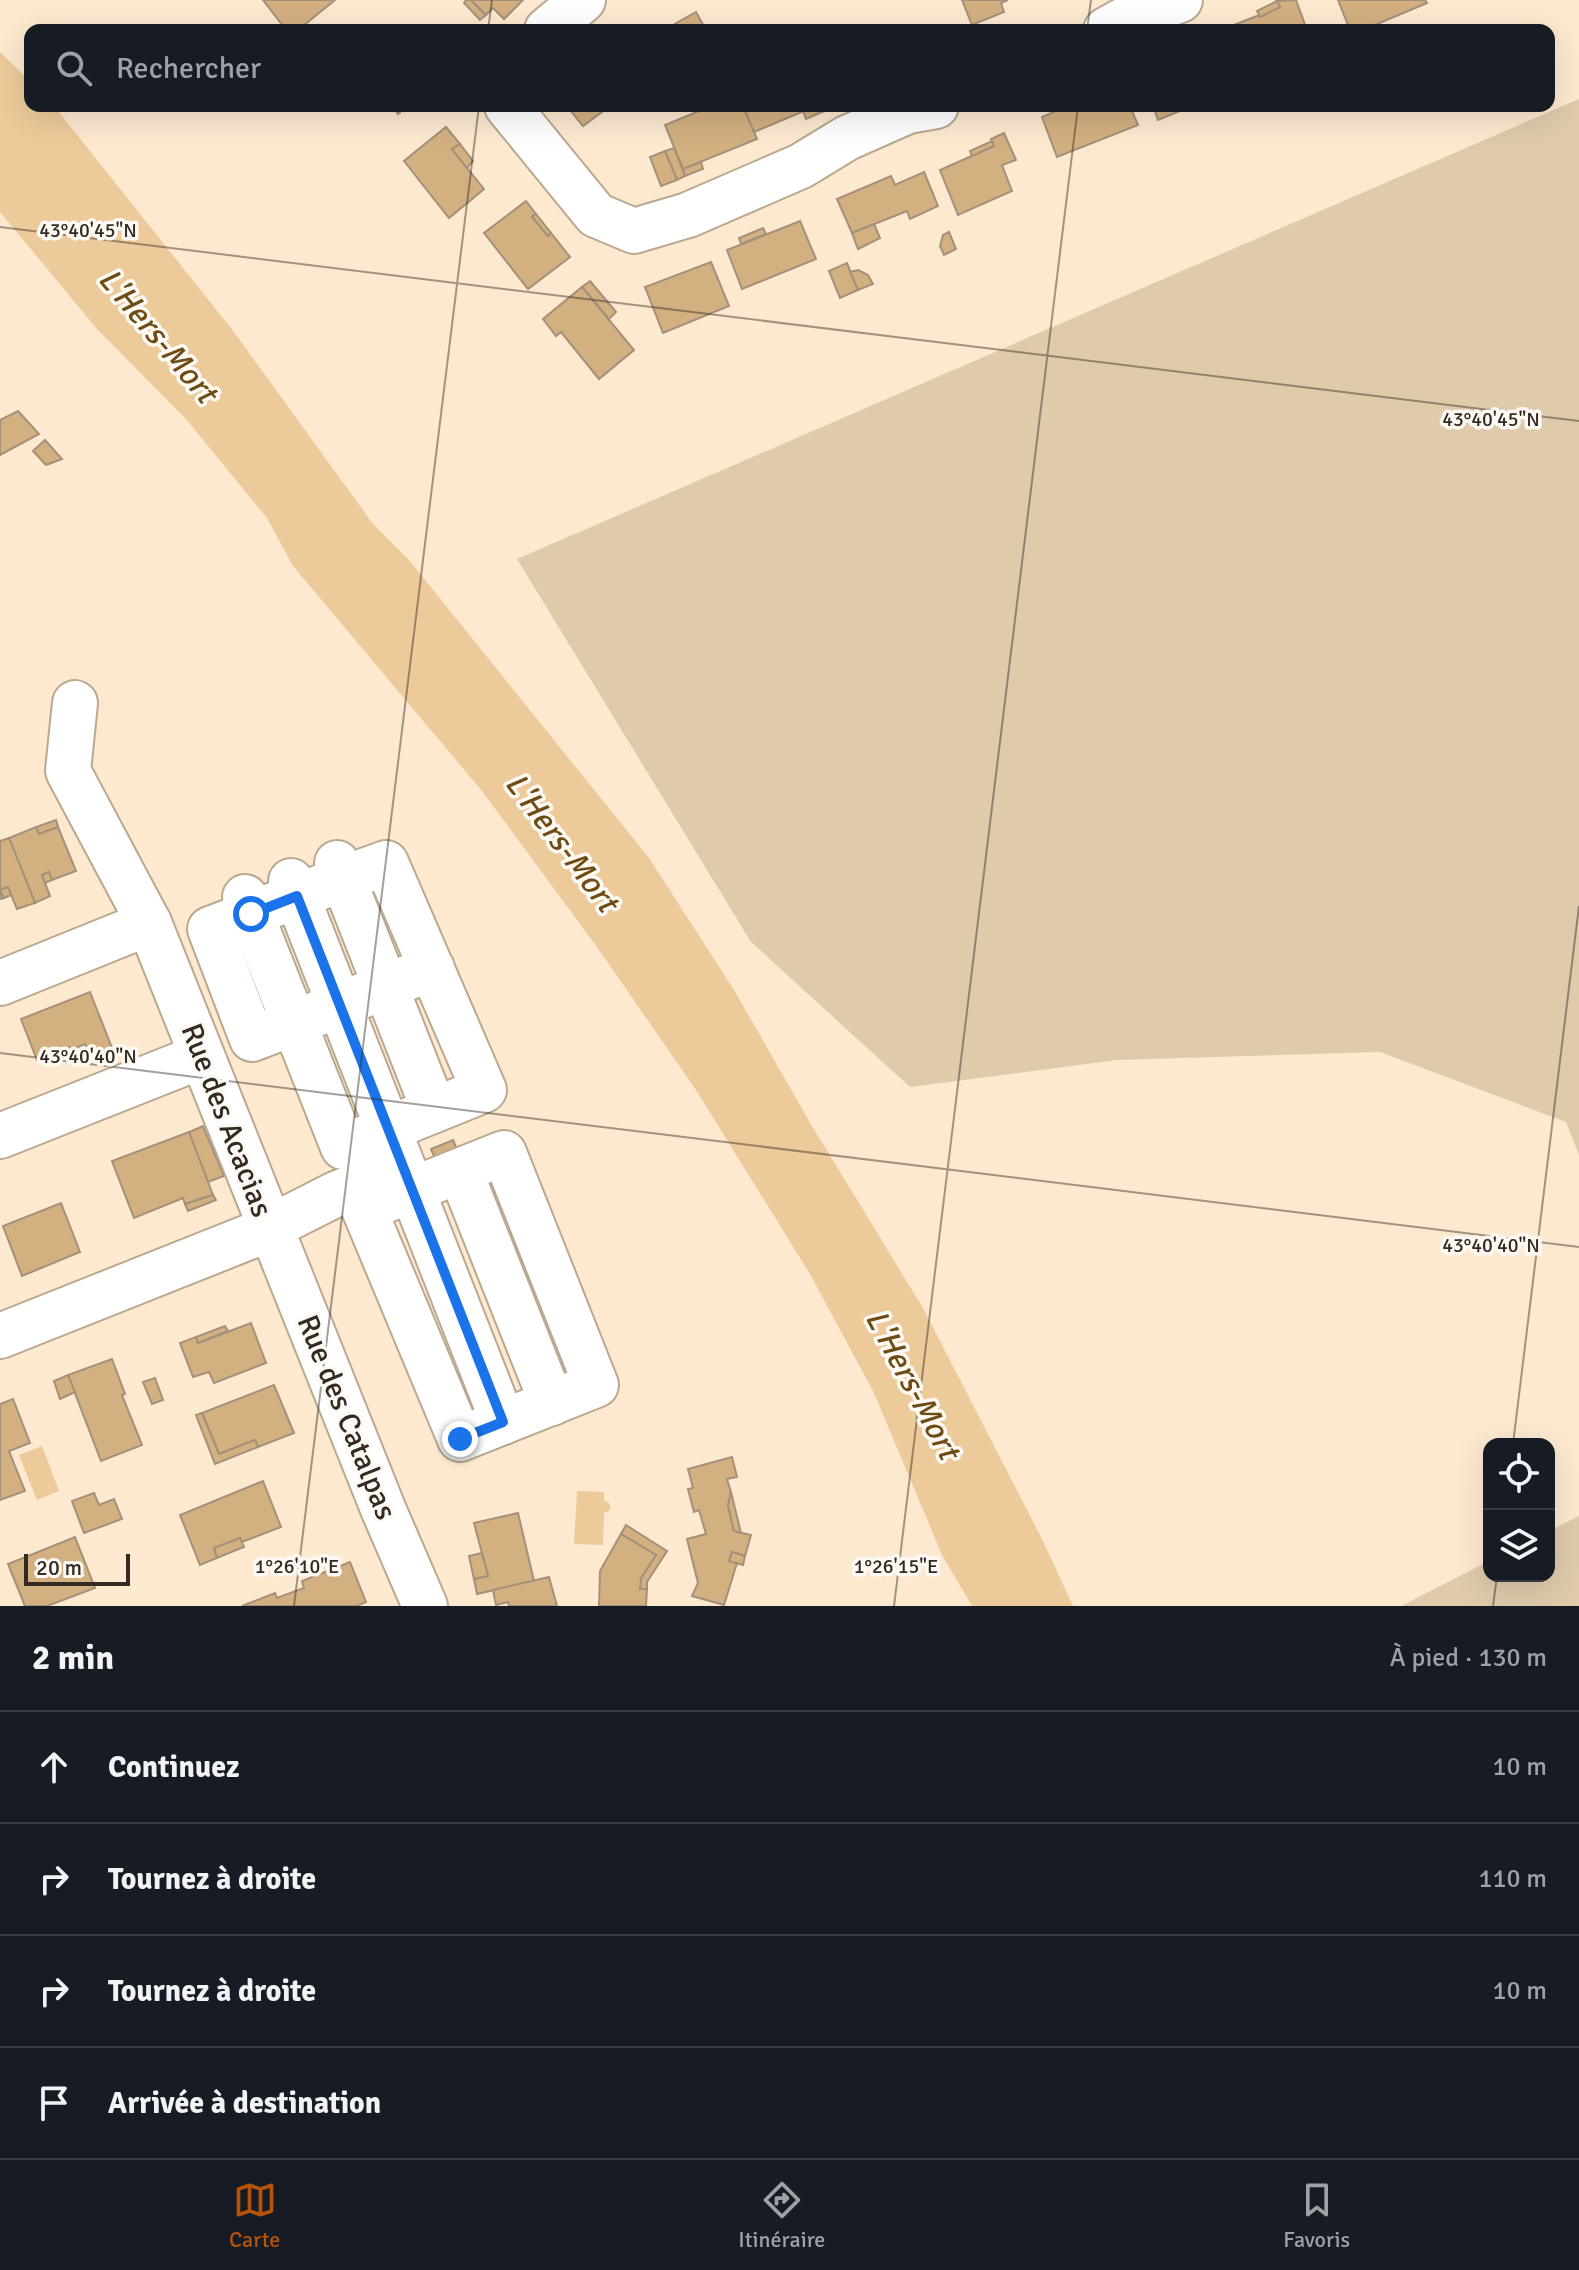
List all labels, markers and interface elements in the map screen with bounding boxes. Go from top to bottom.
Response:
search box [24,24,1555,112]
icon: search [52,46,96,90]
text: Rechercher [116,50,261,87]
text: 43°40'45"N [39,218,137,243]
water label: L'Hers-Mort [90,260,228,413]
text: 43°40'45"N [1442,407,1540,432]
water label: L'Hers-Mort [497,765,629,922]
route start [233,896,269,932]
street label: Rue des Acacias [173,1018,280,1222]
text: 43°40'40"N [39,1044,137,1069]
text: 43°40'40"N [1442,1233,1540,1258]
water label: L'Hers-Mort [857,1303,970,1469]
street label: Rue des Catalpas [289,1309,404,1525]
route end [442,1421,478,1457]
map controls [1483,1438,1555,1582]
button: locate [1483,1438,1555,1510]
button: layers [1483,1510,1555,1582]
scale bar [24,1550,130,1586]
text: 20 m [36,1554,82,1581]
text: 1°26'10"E [255,1554,339,1579]
text: 1°26'15"E [854,1554,938,1579]
text: 2 min [32,1637,114,1679]
text: À pied · 130 m [1390,1642,1547,1674]
icon: ahead [32,1745,76,1789]
text: Continuez [108,1749,240,1786]
text: 10 m [1492,1751,1547,1783]
icon: right [32,1857,76,1901]
text: Tournez à droite [108,1861,316,1898]
text: 110 m [1478,1863,1547,1895]
icon: right [32,1969,76,2013]
text: Tournez à droite [108,1973,316,2010]
text: 10 m [1492,1975,1547,2007]
icon: arrive [32,2081,76,2125]
text: Arrivée à destination [108,2085,381,2122]
tab: Carte [229,2178,280,2253]
tab: Itinéraire [738,2178,825,2253]
tab: Favoris [1283,2178,1350,2253]

